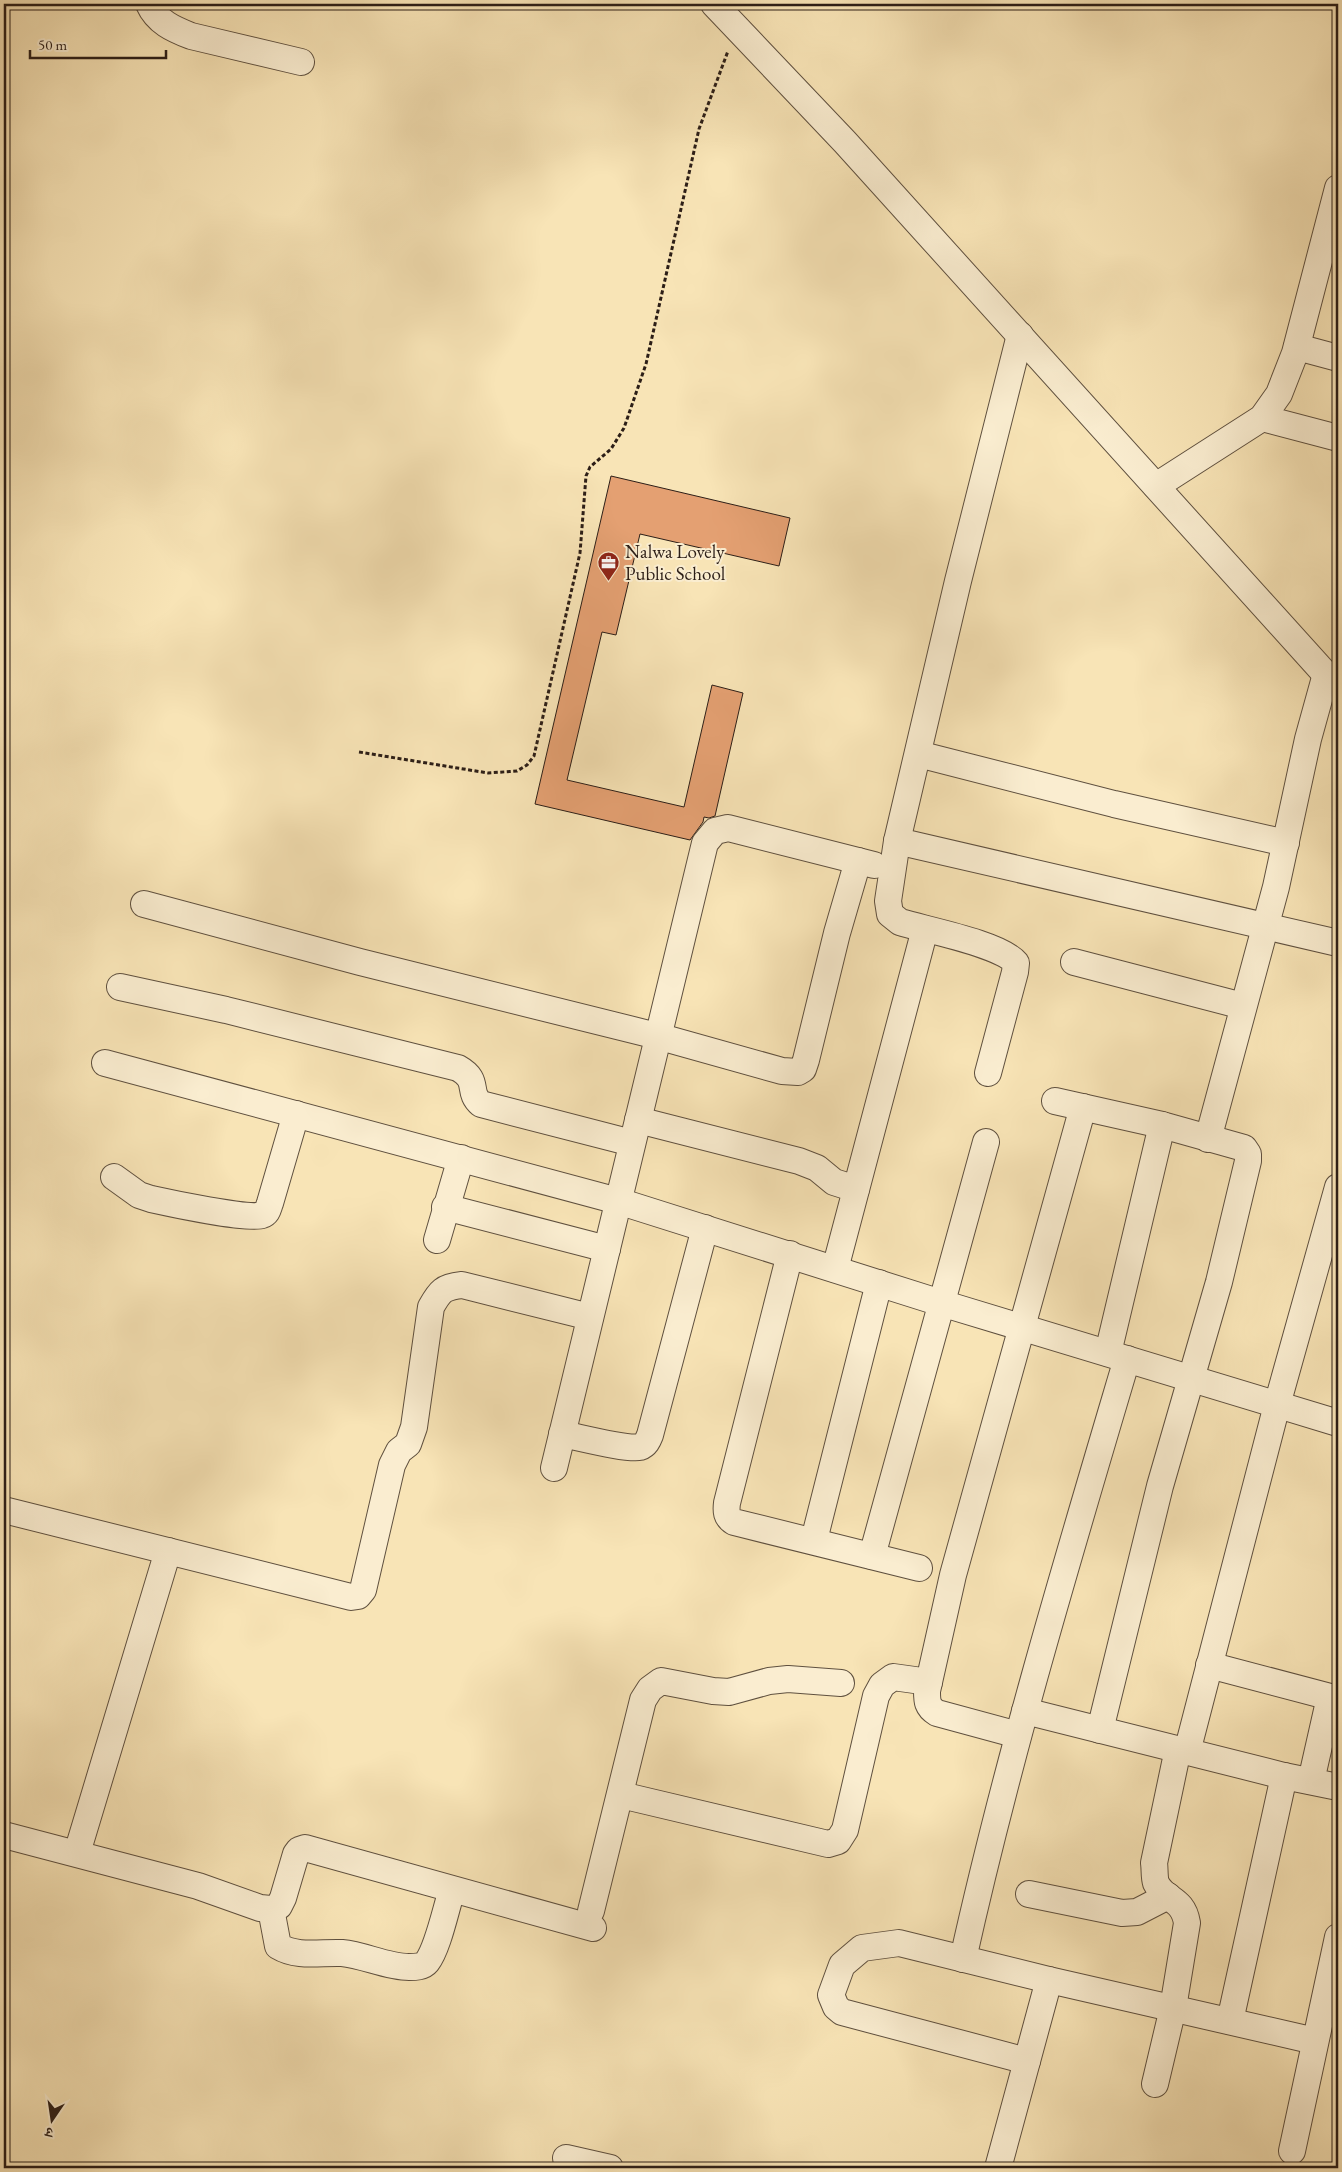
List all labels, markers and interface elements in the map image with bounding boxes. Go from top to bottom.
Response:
scale bar [30,28,166,60]
text: 50 m [38,35,67,54]
place label: Nalwa Lovely Public School [625,539,726,586]
office icon: Nalwa Lovely Public School [597,550,621,581]
north arrow [28,2094,78,2144]
text: उ [43,2123,56,2142]

